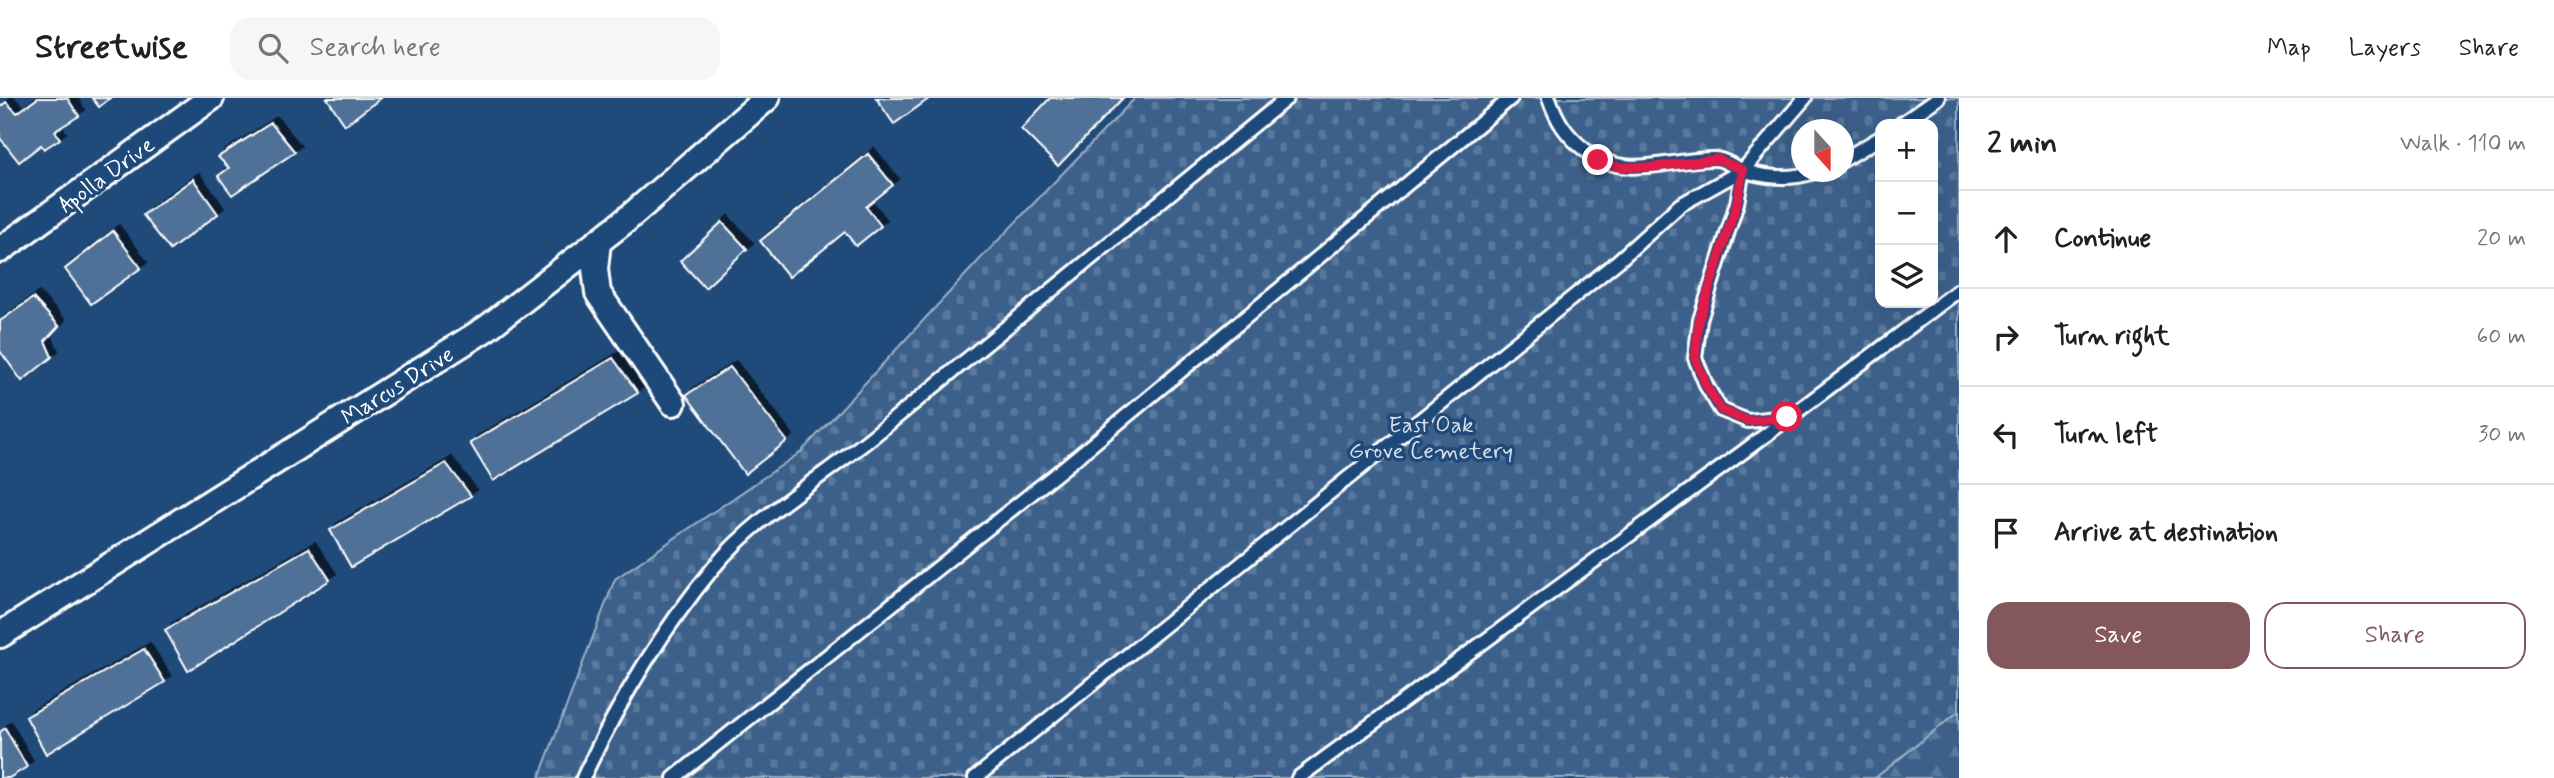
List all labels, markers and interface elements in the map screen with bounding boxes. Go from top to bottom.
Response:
search box [230,17,720,80]
text: Streetwise [35,26,188,70]
icon: search [254,29,292,67]
text: Search here [310,31,441,65]
text: Map [2267,33,2311,64]
text: Layers [2349,33,2421,64]
text: Share [2459,33,2519,64]
north arrow [1791,119,1854,182]
map controls [1875,119,1938,308]
button: + [1875,119,1938,182]
text: 2 min [1987,124,2057,163]
text: Walk · 110 m [2400,129,2526,159]
street label: Apolla Drive [53,131,162,221]
route end [1582,144,1613,175]
button: − [1875,182,1938,245]
icon: ahead [1987,220,2025,258]
text: Continue [2054,222,2151,256]
text: 20 m [2477,224,2526,254]
button: layers [1875,245,1938,308]
icon: right [1987,318,2025,356]
text: Turn right [2054,320,2170,354]
text: 60 m [2477,322,2526,352]
street label: Marcus Drive [336,340,460,433]
route start [1771,401,1802,432]
park label: East Oak Grove Cemetery [1349,411,1513,467]
icon: left [1987,416,2025,454]
text: Turn left [2054,418,2158,452]
text: 30 m [2478,420,2526,450]
icon: arrive [1987,514,2025,552]
text: Arrive at destination [2054,516,2278,550]
button: Save [1987,602,2250,669]
button: Share [2264,602,2526,669]

